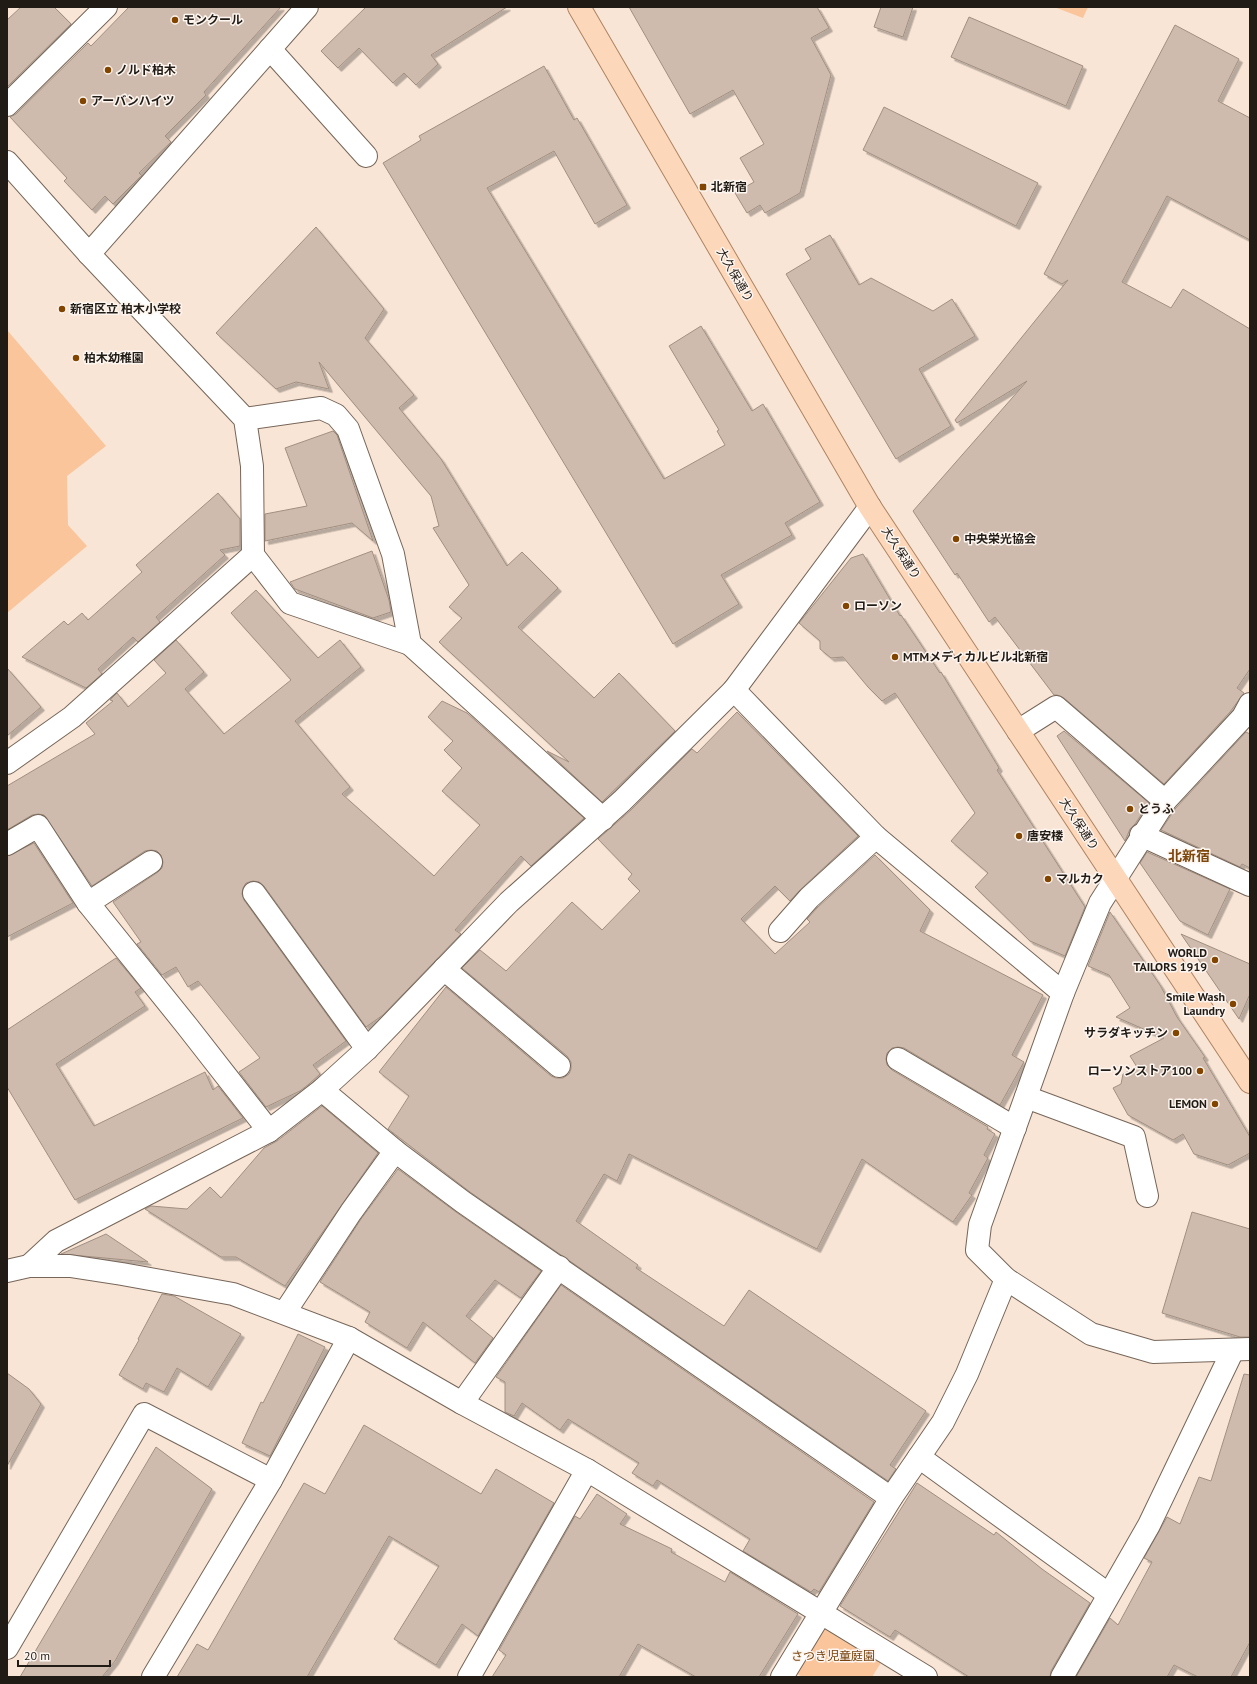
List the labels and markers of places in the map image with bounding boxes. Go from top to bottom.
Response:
place label: モンクール [183,12,243,27]
marker: モンクール [170,15,180,25]
place label: ノルド柏木 [116,62,176,77]
marker: ノルド柏木 [103,65,113,75]
place label: アーバンハイツ [91,93,175,108]
marker: アーバンハイツ [78,96,88,106]
place label: 北新宿 [711,179,747,194]
marker: 北新宿 [698,182,708,192]
place label: 新宿区立 柏木小学校 [70,301,181,316]
marker: 新宿区立 柏木小学校 [57,304,67,314]
place label: 柏木幼稚園 [84,350,144,365]
marker: 柏木幼稚園 [71,353,81,363]
place label: 中央栄光協会 [964,531,1036,546]
marker: 中央栄光協会 [951,534,961,544]
place label: ローソン [854,598,902,613]
marker: ローソン [841,601,851,611]
place label: MTMメディカルビル北新宿 [903,649,1048,664]
marker: MTMメディカルビル北新宿 [890,652,900,662]
place label: とうふ [1138,801,1174,816]
marker: とうふ [1125,804,1135,814]
place label: 唐安楼 [1027,828,1063,843]
marker: 唐安楼 [1014,831,1024,841]
place label: マルカク [1056,871,1104,886]
marker: マルカク [1043,874,1053,884]
place label: WORLD TAILORS 1919 [1134,945,1207,974]
marker: WORLD TAILORS 1919 [1210,955,1220,965]
place label: Smile Wash Laundry [1166,989,1225,1018]
marker: Smile Wash Laundry [1228,999,1238,1009]
place label: サラダキッチン [1084,1025,1168,1040]
marker: サラダキッチン [1171,1028,1181,1038]
place label: ローソンストア100 [1088,1063,1192,1078]
marker: ローソンストア100 [1195,1066,1205,1076]
place label: LEMON [1169,1096,1207,1111]
marker: LEMON [1210,1099,1220,1109]

